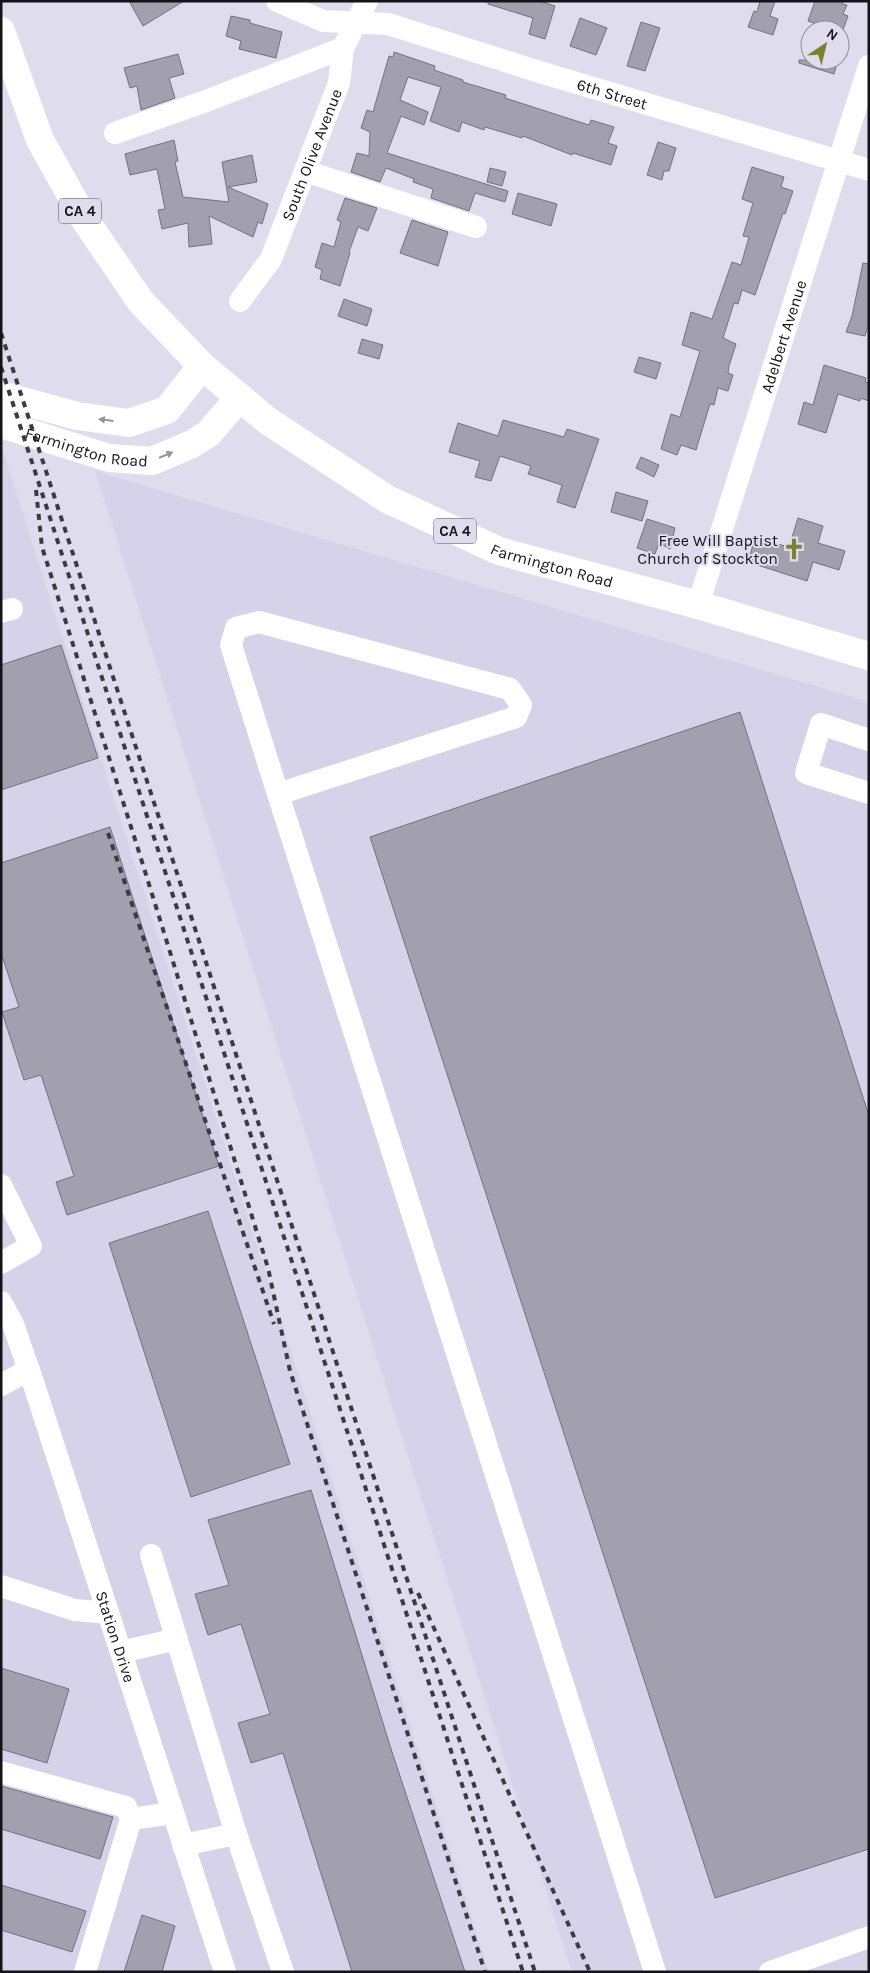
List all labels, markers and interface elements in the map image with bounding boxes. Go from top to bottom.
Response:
north arrow [800,20,850,70]
text: N [823,25,841,45]
street label: 6th Street [575,74,650,113]
street label: South Olive Avenue [277,86,345,223]
road number: CA 4 [59,198,101,224]
street label: Adelbert Avenue [756,277,810,395]
one-way arrow [98,416,114,424]
street label: Farmington Road [23,423,148,470]
one-way arrow [159,451,174,459]
road number: CA 4 [434,518,476,544]
place label: Free Will Baptist Church of Stockton [637,531,778,568]
church icon: Free Will Baptist Church of Stockton [781,536,807,562]
street label: Farmington Road [488,539,615,591]
street label: Station Drive [92,1588,140,1685]

